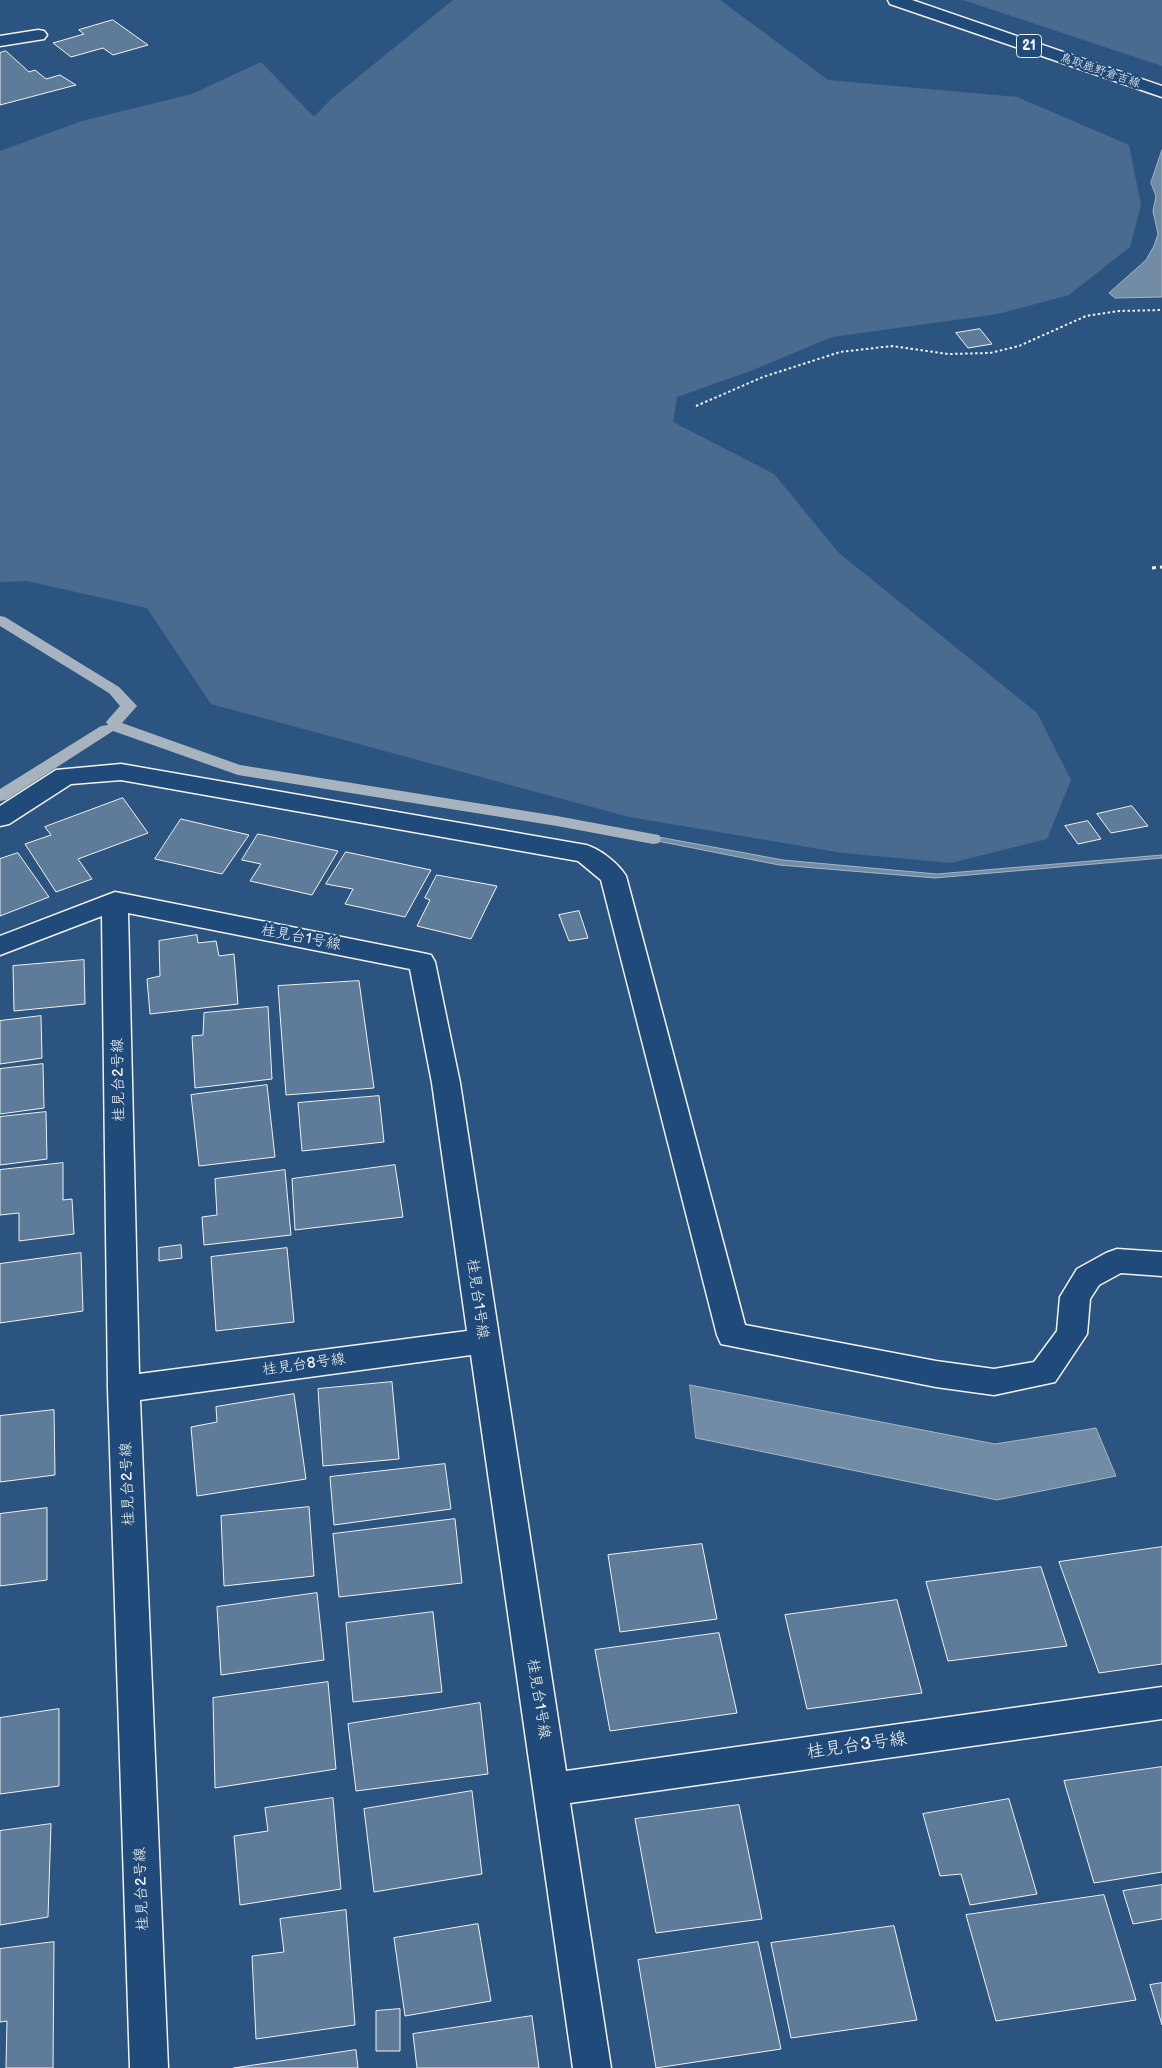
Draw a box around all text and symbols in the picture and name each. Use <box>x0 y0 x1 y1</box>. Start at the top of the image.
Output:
road number: 21 <box>1016 34 1042 58</box>
street label: 鳥取鹿野倉吉線 <box>1058 51 1142 91</box>
street label: 桂見台1号線 <box>260 921 342 955</box>
street label: 桂見台2号線 <box>109 1038 129 1122</box>
street label: 桂見台1号線 <box>462 1258 492 1340</box>
street label: 桂見台8号線 <box>261 1350 347 1380</box>
street label: 桂見台2号線 <box>118 1442 138 1526</box>
street label: 桂見台1号線 <box>523 1658 553 1740</box>
street label: 桂見台3号線 <box>805 1728 909 1764</box>
street label: 桂見台2号線 <box>132 1847 152 1931</box>

